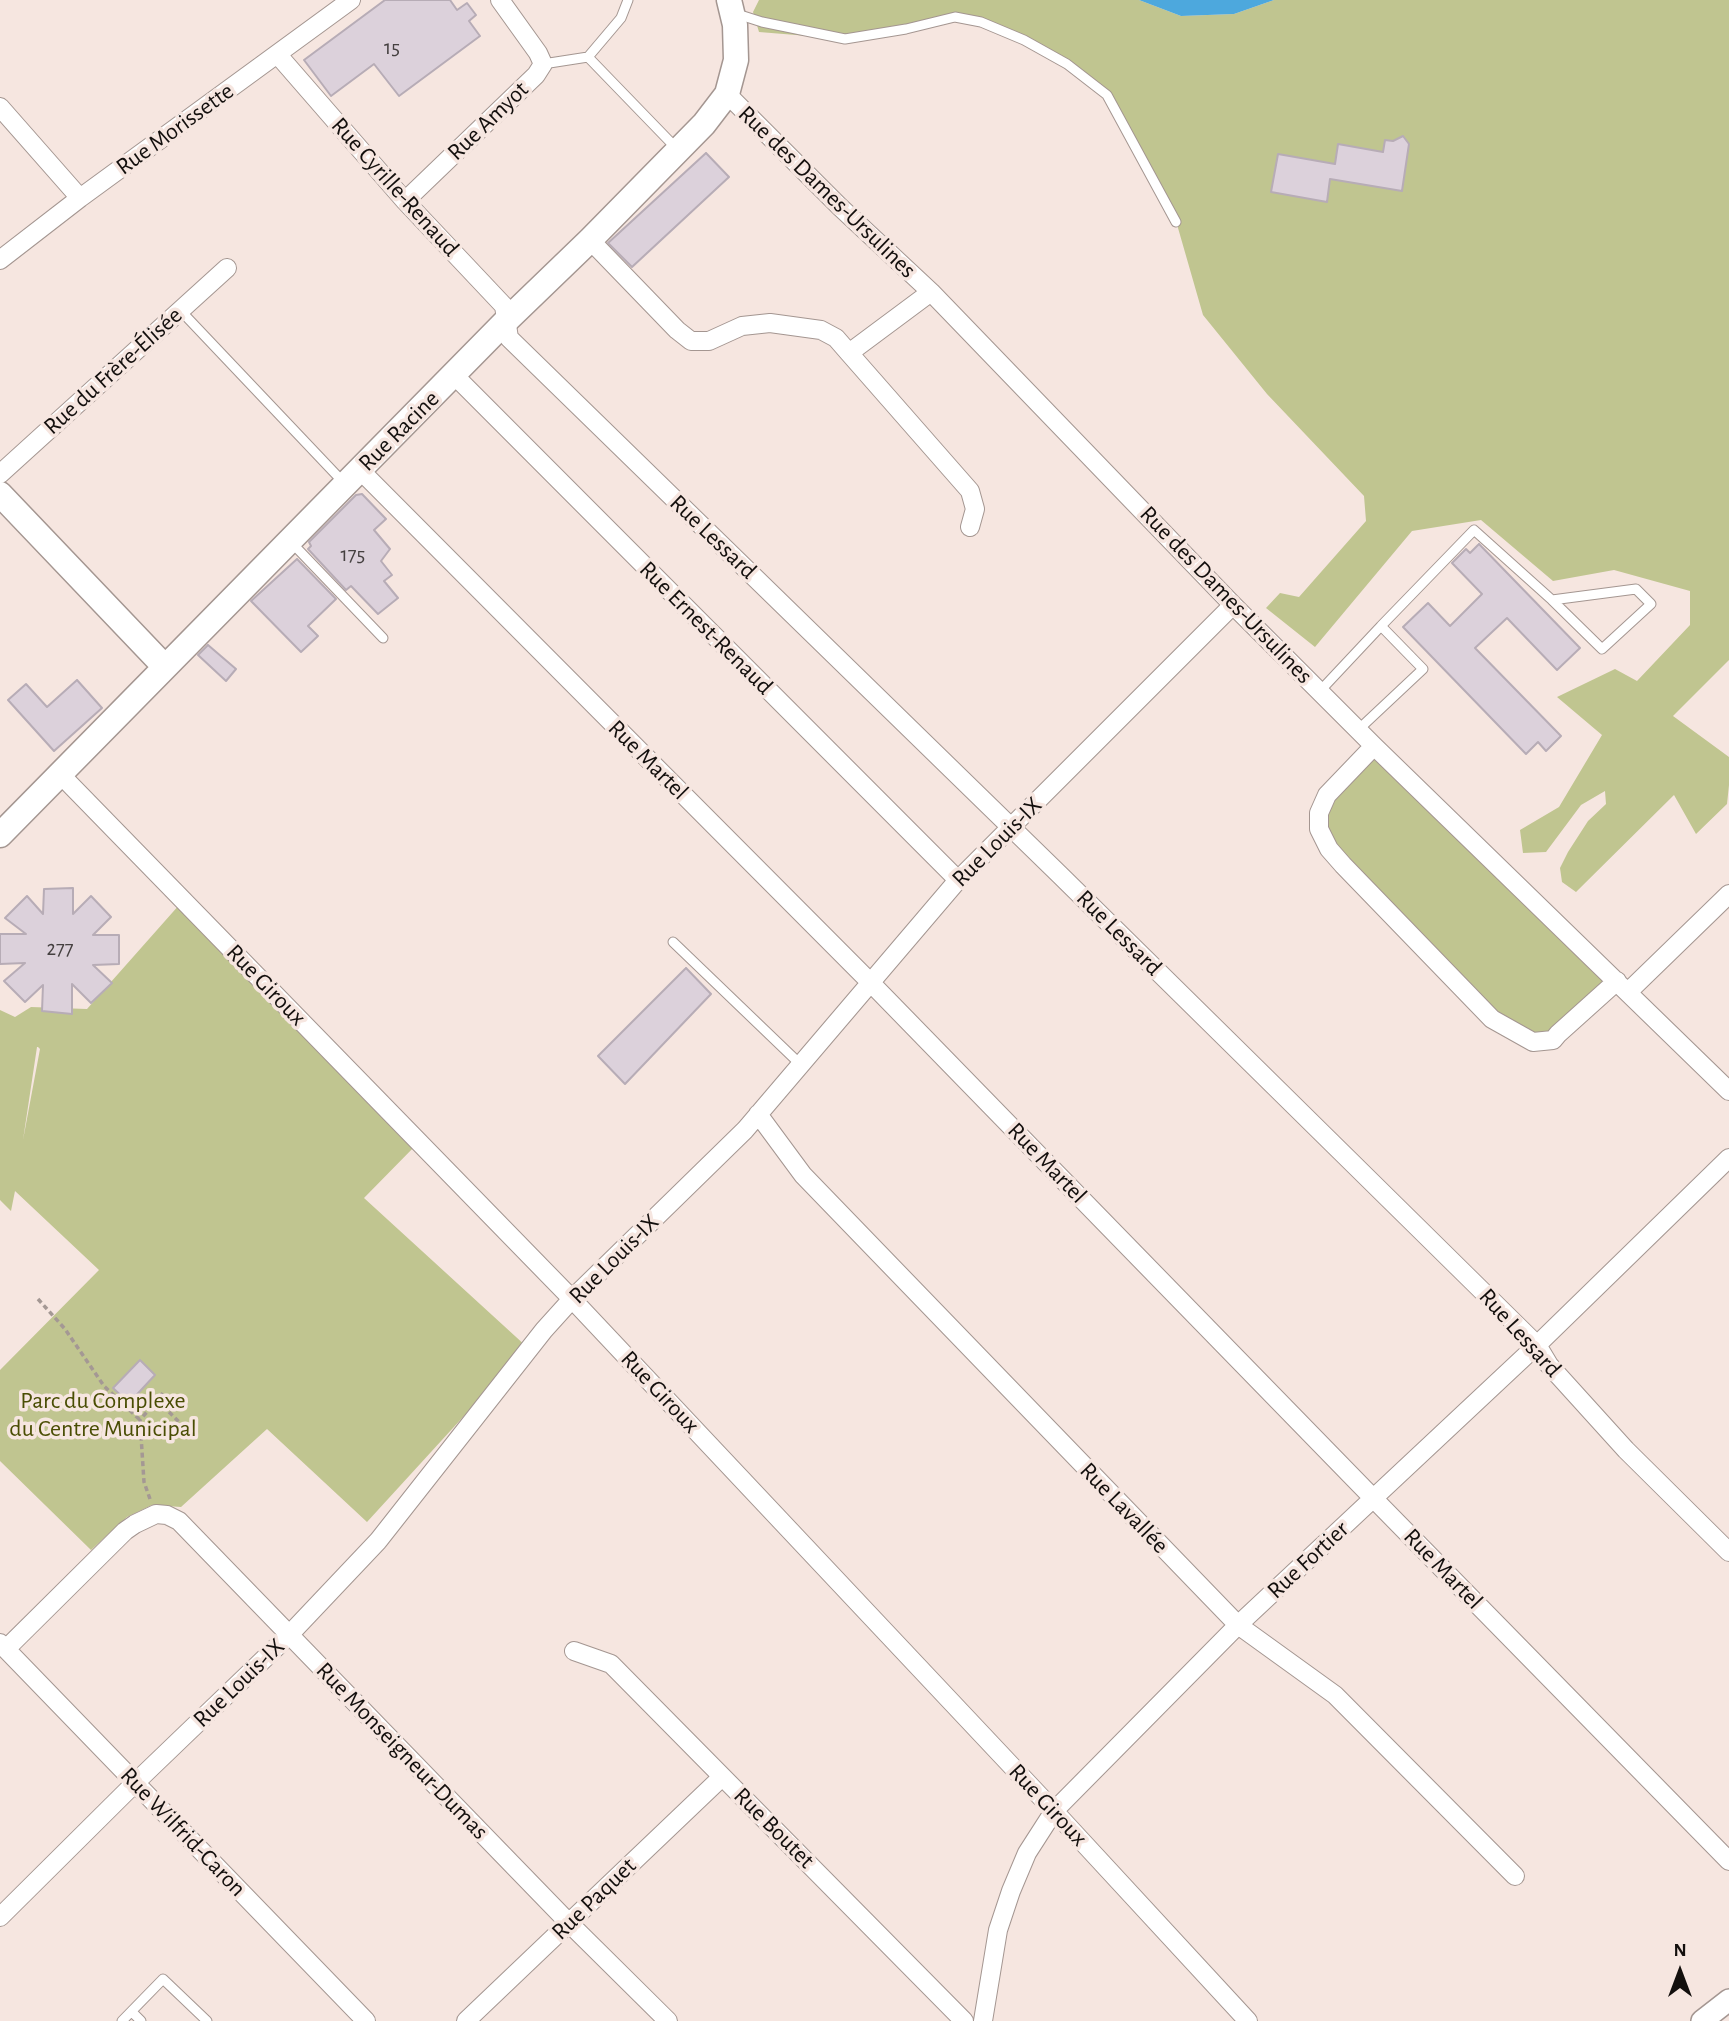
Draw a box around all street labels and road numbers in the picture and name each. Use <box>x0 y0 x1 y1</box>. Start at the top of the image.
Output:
street label: Rue Amyot <box>441 75 535 167</box>
street label: Rue Morissette <box>111 77 239 181</box>
street label: Rue des Dames-Ursulines <box>732 100 922 284</box>
street label: Rue Cyrille-Renaud <box>325 111 465 263</box>
street label: Rue du Frère-Élisée <box>38 301 188 441</box>
street label: Rue Racine <box>353 385 445 477</box>
street label: Rue Lessard <box>664 489 762 585</box>
street label: Rue des Dames-Ursulines <box>1134 500 1318 690</box>
street label: Rue Ernest-Renaud <box>633 555 779 701</box>
street label: Rue Martel <box>602 714 694 806</box>
street label: Rue Louis-IX <box>946 791 1048 893</box>
street label: Rue Lessard <box>1070 884 1168 982</box>
street label: Rue Giroux <box>220 938 312 1032</box>
street label: Rue Martel <box>1001 1116 1093 1210</box>
street label: Rue Louis-IX <box>563 1208 665 1310</box>
street label: Rue Lessard <box>1473 1283 1567 1383</box>
street label: Rue Giroux <box>615 1345 705 1439</box>
street label: Rue Lavallée <box>1073 1456 1175 1560</box>
street label: Rue Fortier <box>1261 1515 1355 1605</box>
street label: Rue Martel <box>1397 1522 1489 1616</box>
street label: Rue Louis-IX <box>187 1632 291 1734</box>
street label: Rue Monseigneur-Dumas <box>310 1656 494 1846</box>
street label: Rue Giroux <box>1003 1758 1093 1852</box>
street label: Rue Wilfrid-Caron <box>114 1761 252 1903</box>
street label: Rue Boutet <box>727 1781 821 1875</box>
street label: Rue Paquet <box>546 1852 642 1946</box>

